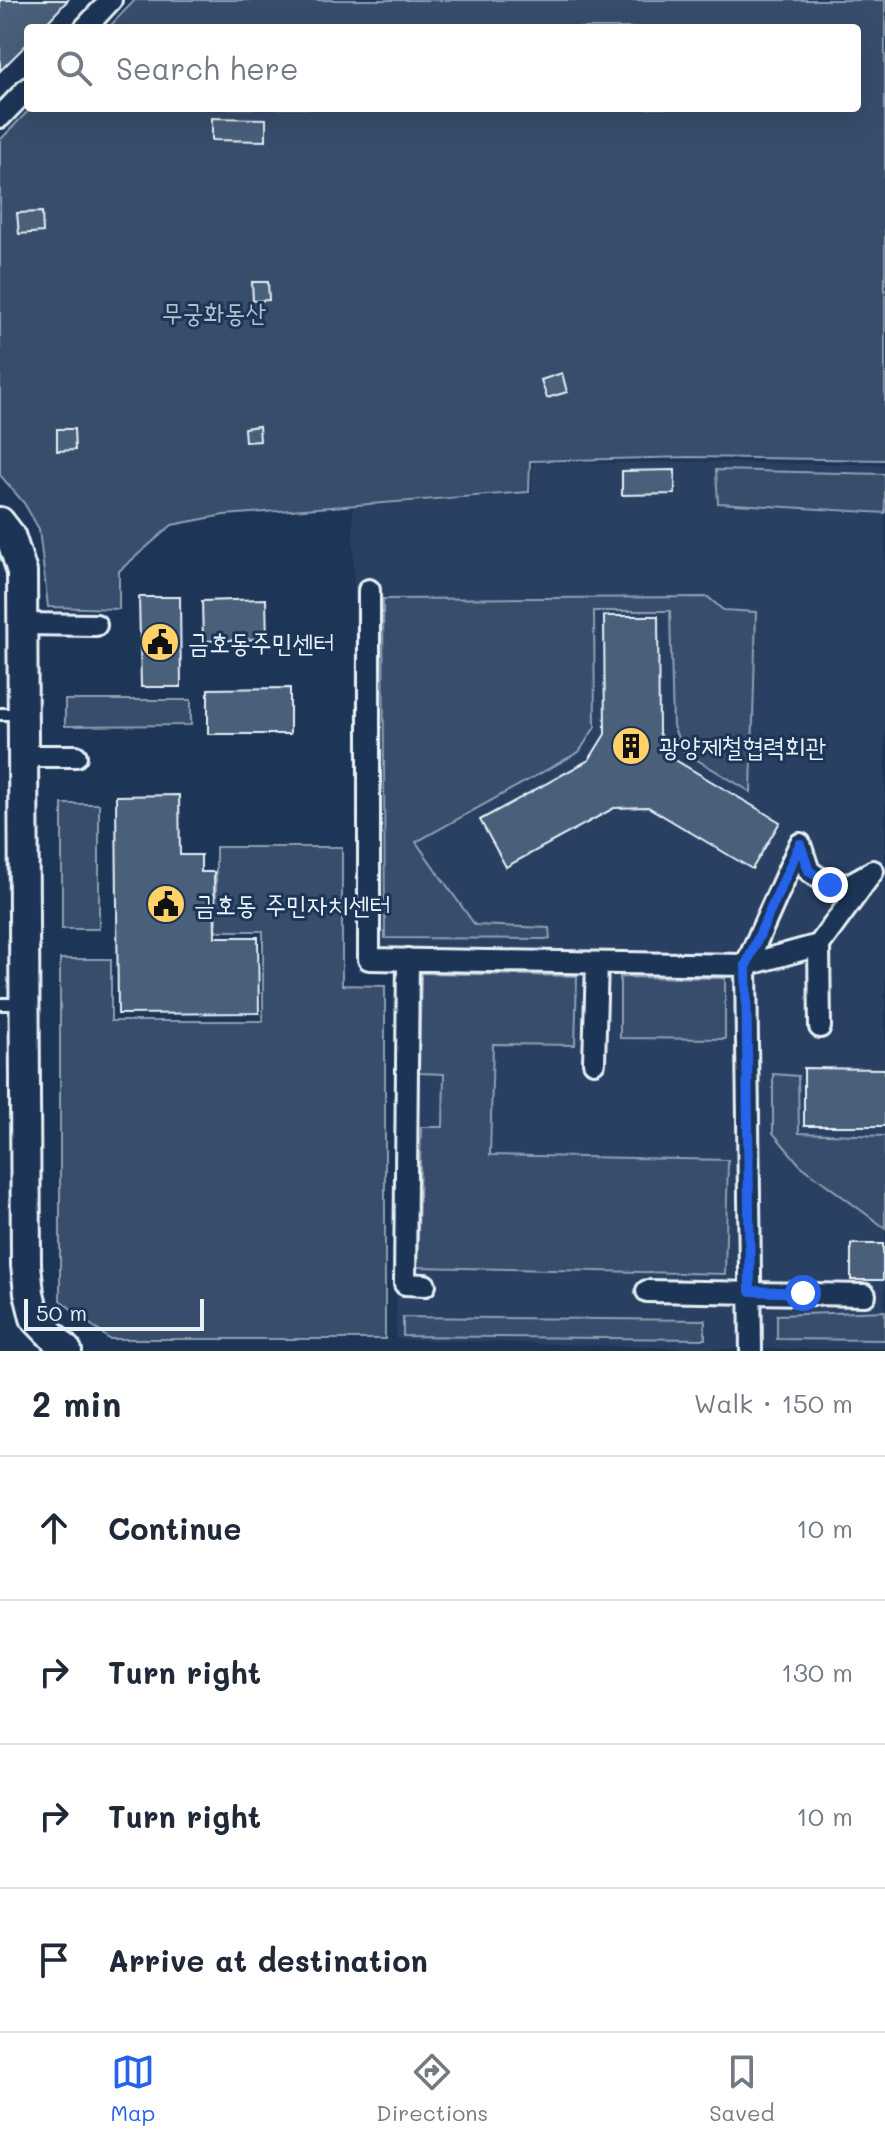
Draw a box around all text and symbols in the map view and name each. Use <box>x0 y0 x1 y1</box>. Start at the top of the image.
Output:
search box <box>24 24 861 112</box>
icon: search <box>52 46 96 90</box>
text: Search here <box>116 48 299 88</box>
park label: 무궁화동산 <box>162 295 266 329</box>
public building icon: 금호동주민센터 <box>139 621 181 663</box>
place label: 금호동주민센터 <box>188 625 334 659</box>
building icon: 광양제철협력회관 <box>610 725 652 767</box>
place label: 광양제철협력회관 <box>659 729 826 763</box>
route end <box>812 867 848 903</box>
public building icon: 금호동 주민자치센터 <box>145 883 187 925</box>
place label: 금호동 주민자치센터 <box>194 887 391 921</box>
route start <box>785 1275 821 1311</box>
scale bar <box>24 1295 204 1331</box>
text: 50 m <box>36 1298 87 1327</box>
text: 2 min <box>32 1381 121 1426</box>
text: Walk · 150 m <box>694 1386 853 1420</box>
icon: ahead <box>32 1506 76 1550</box>
text: Continue <box>108 1508 241 1548</box>
text: 10 m <box>796 1511 853 1545</box>
icon: right <box>32 1650 76 1694</box>
text: Turn right <box>108 1652 261 1692</box>
text: 130 m <box>781 1655 853 1689</box>
icon: right <box>32 1794 76 1838</box>
text: Turn right <box>108 1796 261 1836</box>
text: 10 m <box>796 1799 853 1833</box>
icon: arrive <box>32 1938 76 1982</box>
text: Arrive at destination <box>108 1940 428 1980</box>
tab: Map <box>111 2050 155 2127</box>
tab: Directions <box>376 2050 488 2127</box>
tab: Saved <box>709 2050 774 2127</box>

